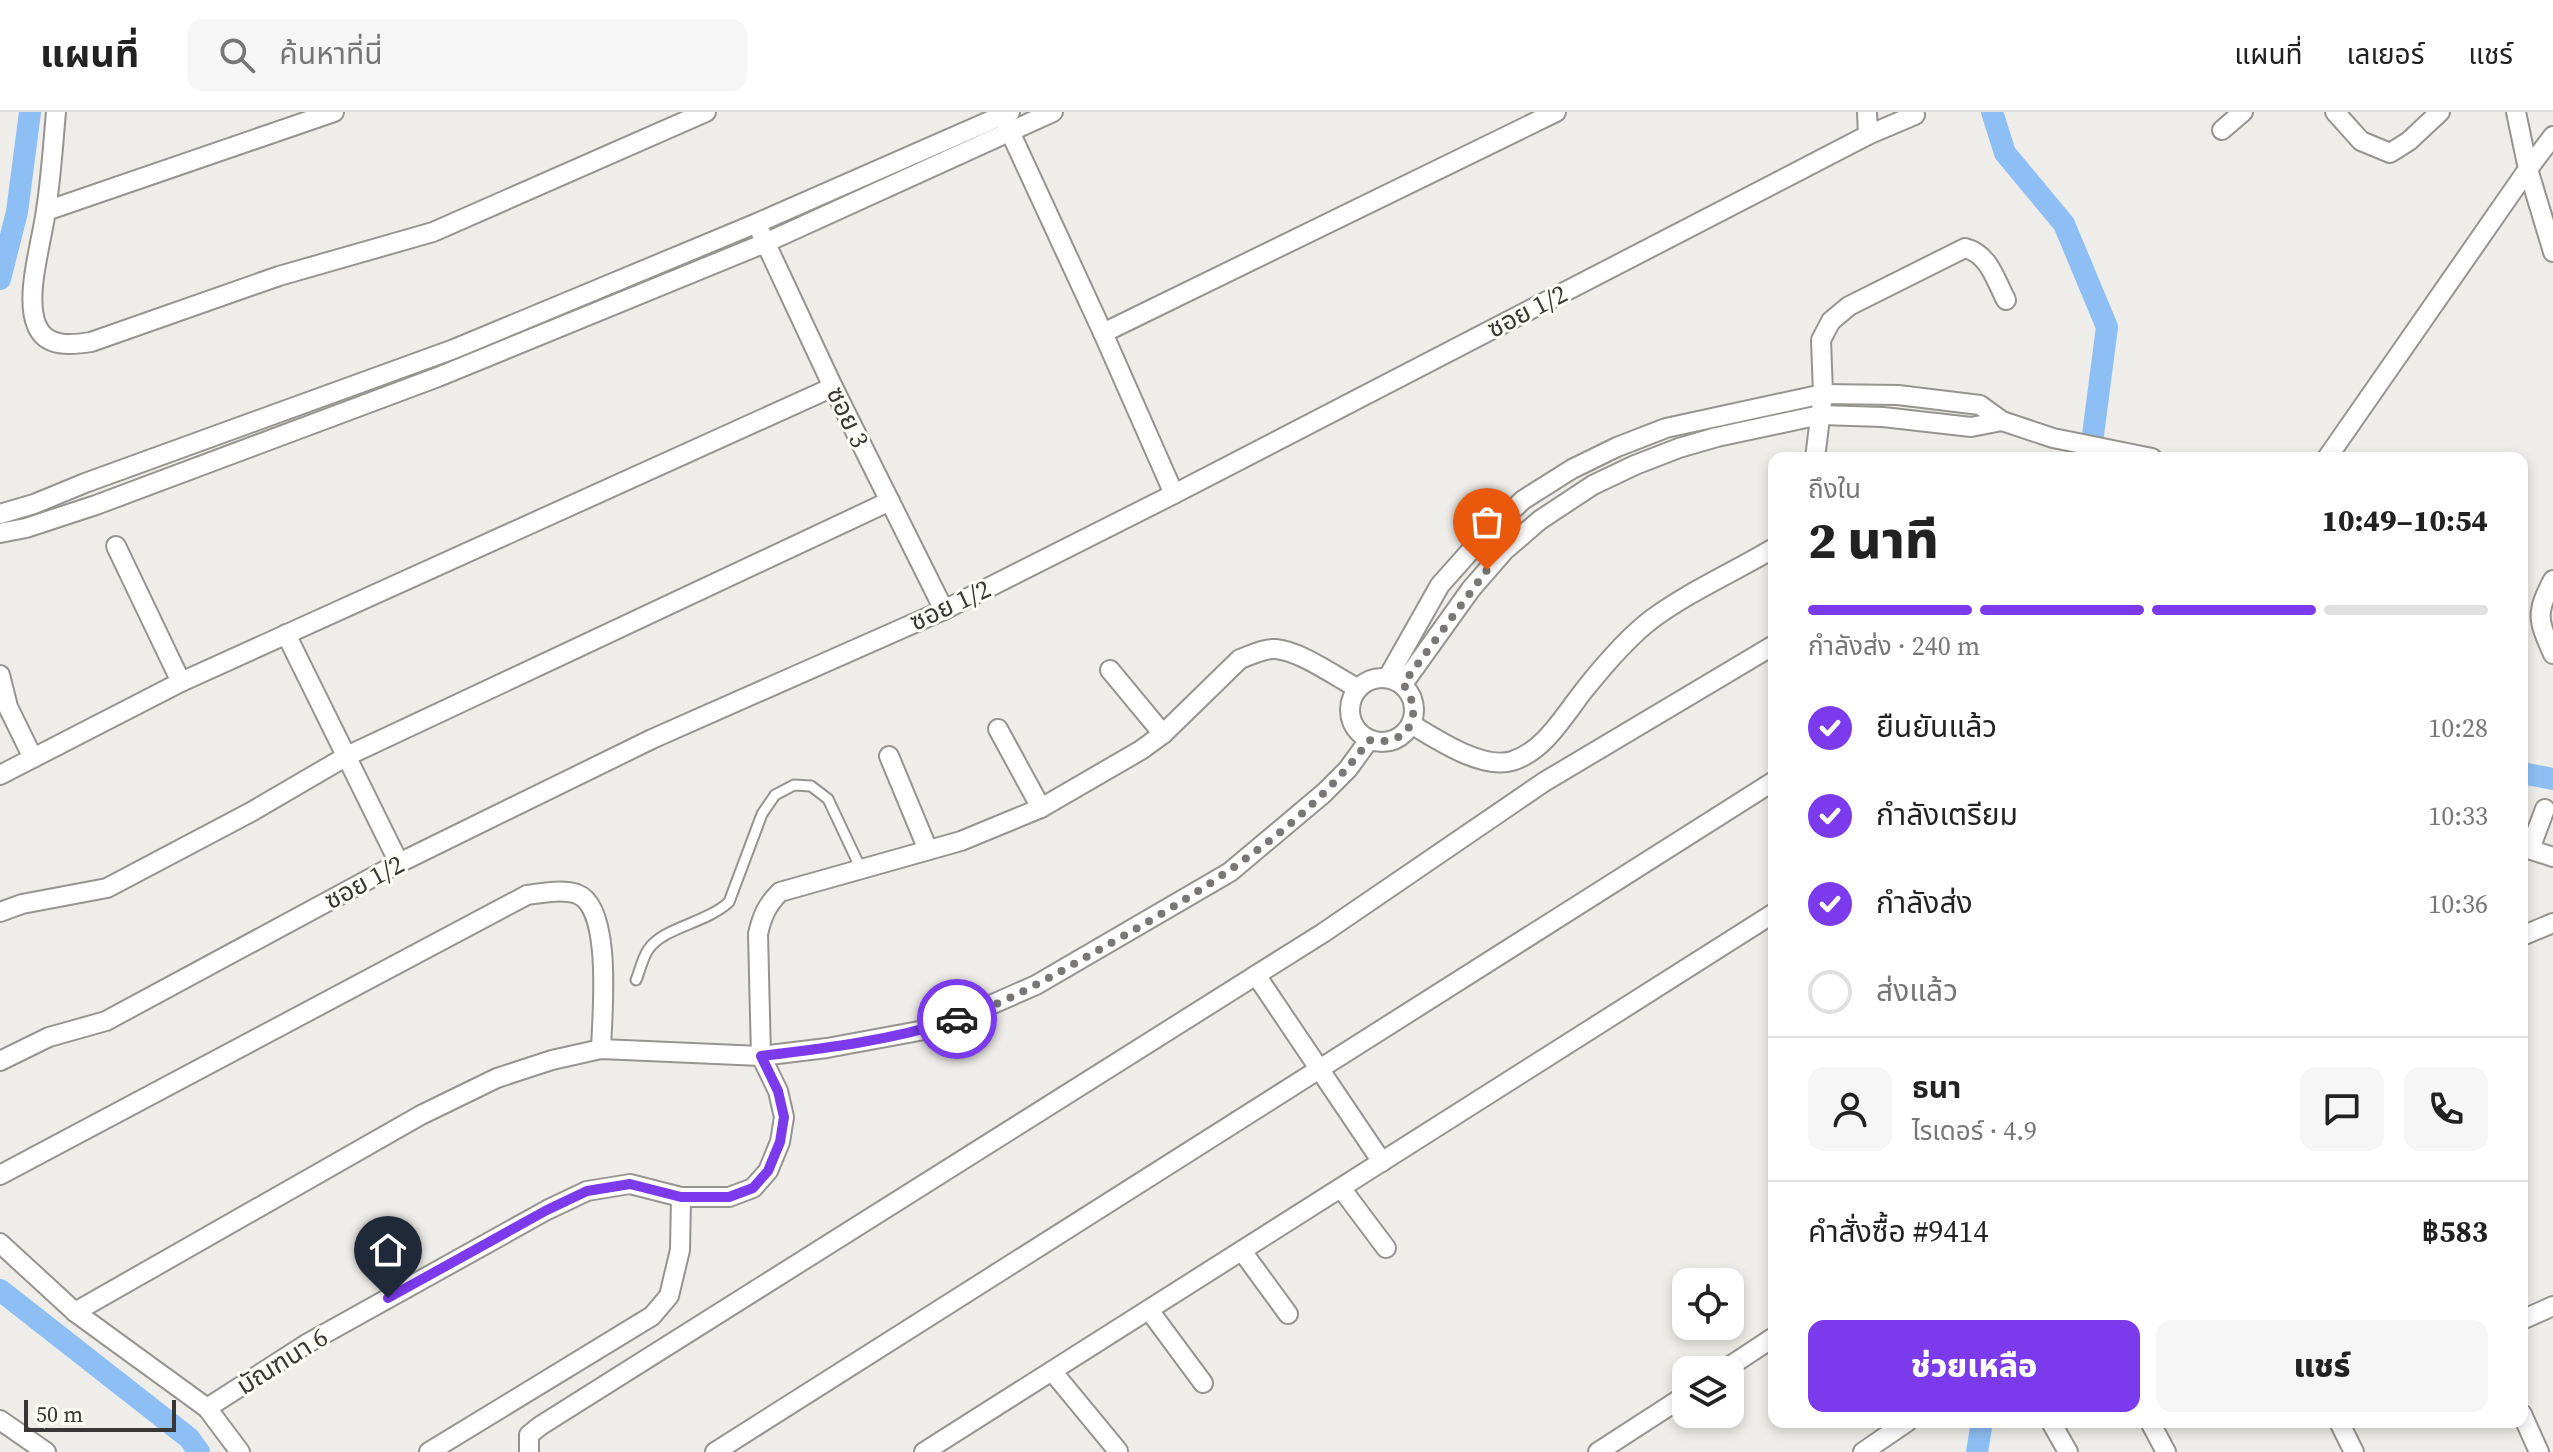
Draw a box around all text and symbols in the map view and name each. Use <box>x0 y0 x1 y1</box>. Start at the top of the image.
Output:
search box <box>187 19 747 91</box>
text: แผนที่ <box>40 28 139 80</box>
icon: search <box>215 33 259 77</box>
text: ค้นหาที่นี่ <box>279 33 383 74</box>
text: แผนที่ <box>2234 35 2303 73</box>
text: เลเยอร์ <box>2347 35 2424 73</box>
text: แชร์ <box>2468 35 2513 73</box>
street label: ซอย 1/2 <box>1481 276 1573 346</box>
street label: ซอย 3 <box>818 380 878 454</box>
text: ถึงใน <box>1808 471 1861 507</box>
pin <box>1453 488 1521 570</box>
icon: bag <box>1465 500 1509 544</box>
text: 10:49–10:54 <box>2321 500 2488 541</box>
text: 2 นาที <box>1808 504 1939 575</box>
street label: ซอย 1/2 <box>904 571 996 639</box>
text: กำลังส่ง · 240 m <box>1808 628 1980 664</box>
icon: check <box>1808 706 1852 750</box>
text: ยืนยันแล้ว <box>1876 706 1997 747</box>
text: 10:28 <box>2428 710 2488 746</box>
icon: check <box>1808 794 1852 838</box>
text: กำลังเตรียม <box>1876 794 2018 835</box>
text: 10:33 <box>2428 798 2488 834</box>
street label: ซอย 1/2 <box>318 846 410 918</box>
icon: check <box>1808 882 1852 926</box>
text: กำลังส่ง <box>1876 882 1973 923</box>
text: 10:36 <box>2428 886 2488 922</box>
text: ส่งแล้ว <box>1876 970 1958 1011</box>
courier <box>917 979 997 1059</box>
icon: car <box>935 997 979 1041</box>
button: person <box>1808 1067 1892 1151</box>
text: ธนา <box>1912 1067 1961 1108</box>
button: chat <box>2300 1067 2384 1151</box>
button: phone <box>2404 1067 2488 1151</box>
text: ไรเดอร์ · 4.9 <box>1912 1113 2037 1149</box>
text: คำสั่งซื้อ #9414 <box>1808 1211 1989 1252</box>
text: ฿583 <box>2422 1211 2488 1252</box>
pin <box>354 1216 422 1298</box>
icon: home <box>366 1228 410 1272</box>
map controls <box>1672 1268 1744 1428</box>
button: locate <box>1672 1268 1744 1340</box>
street label: มัณฑนา 6 <box>229 1319 335 1403</box>
button: ช่วยเหลือ <box>1808 1320 2140 1412</box>
button: แชร์ <box>2156 1320 2488 1412</box>
button: layers <box>1672 1356 1744 1428</box>
scale bar <box>24 1396 176 1432</box>
text: 50 m <box>36 1399 83 1429</box>

